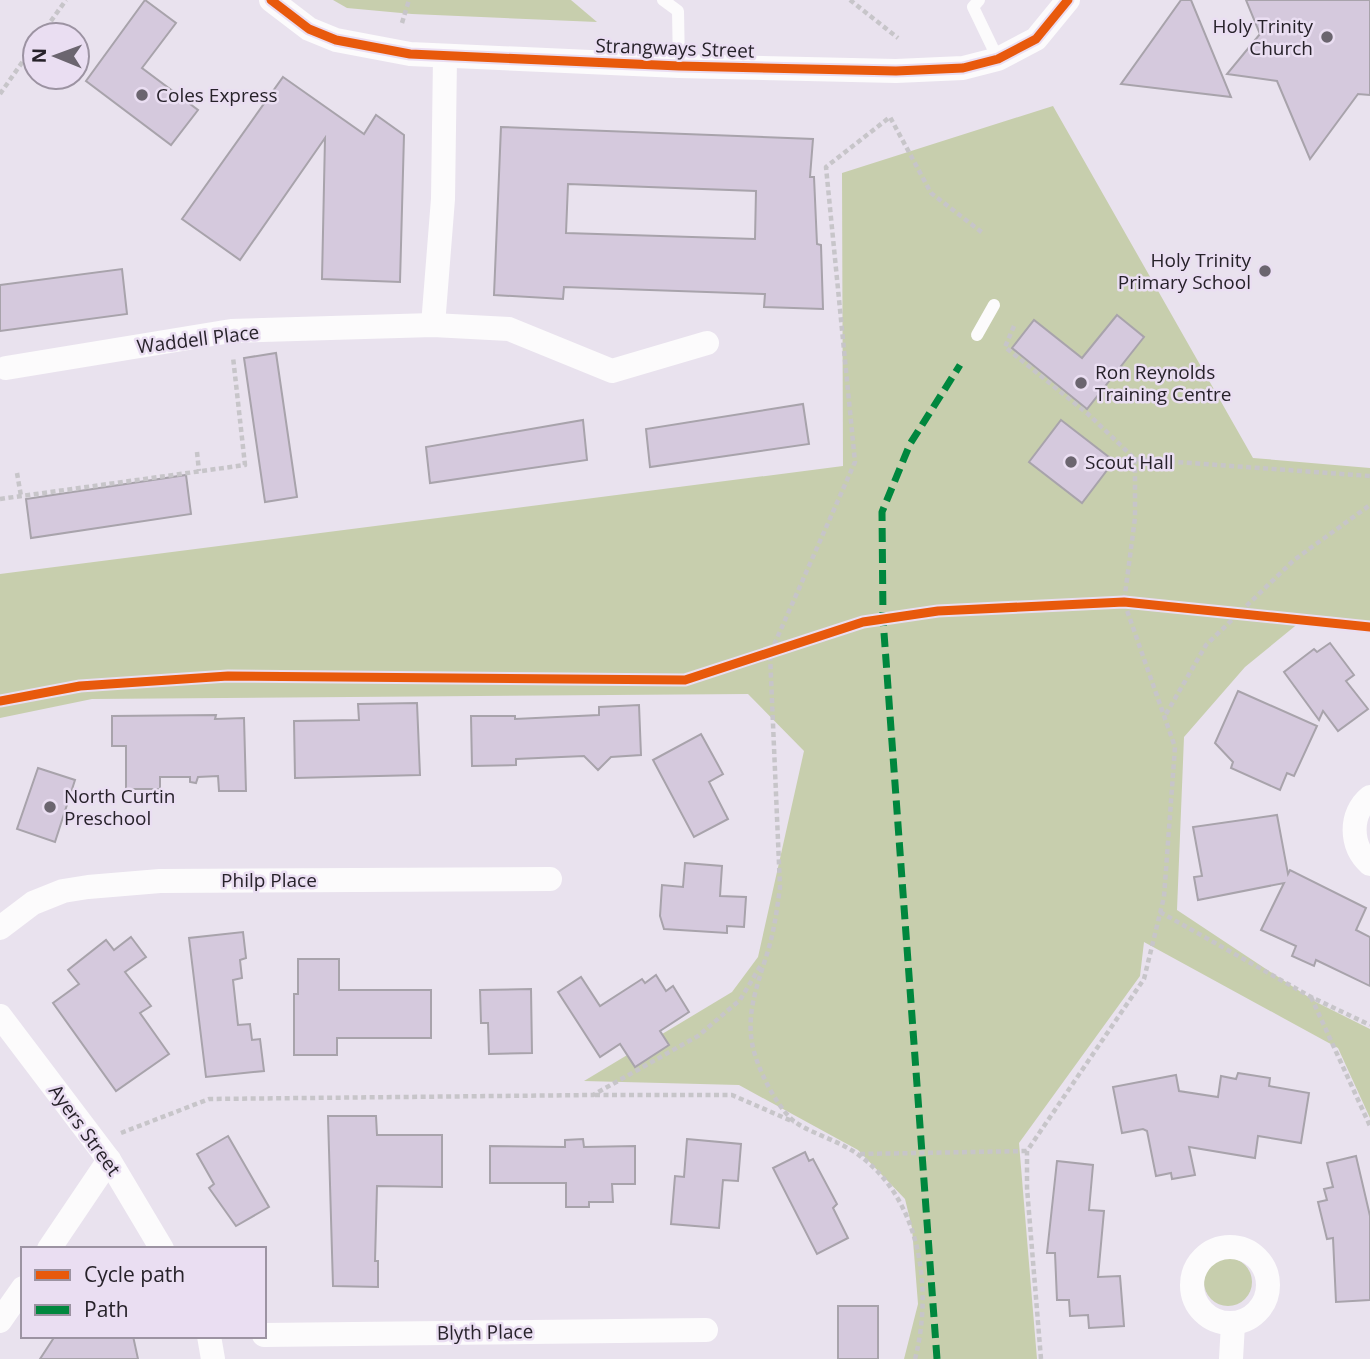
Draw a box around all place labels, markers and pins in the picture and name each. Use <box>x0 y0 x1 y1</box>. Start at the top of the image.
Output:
place label: Holy Trinity Church <box>1213 13 1313 61</box>
marker: Holy Trinity Church <box>1319 29 1335 45</box>
place label: Coles Express <box>156 82 278 108</box>
marker: Coles Express <box>134 87 150 103</box>
place label: Holy Trinity Primary School <box>1118 247 1251 295</box>
marker: Holy Trinity Primary School <box>1257 263 1273 279</box>
place label: Ron Reynolds Training Centre <box>1095 359 1231 407</box>
marker: Ron Reynolds Training Centre <box>1073 375 1089 391</box>
place label: Scout Hall <box>1085 449 1173 475</box>
marker: Scout Hall <box>1063 454 1079 470</box>
place label: North Curtin Preschool <box>64 783 175 831</box>
marker: North Curtin Preschool <box>42 799 58 815</box>

